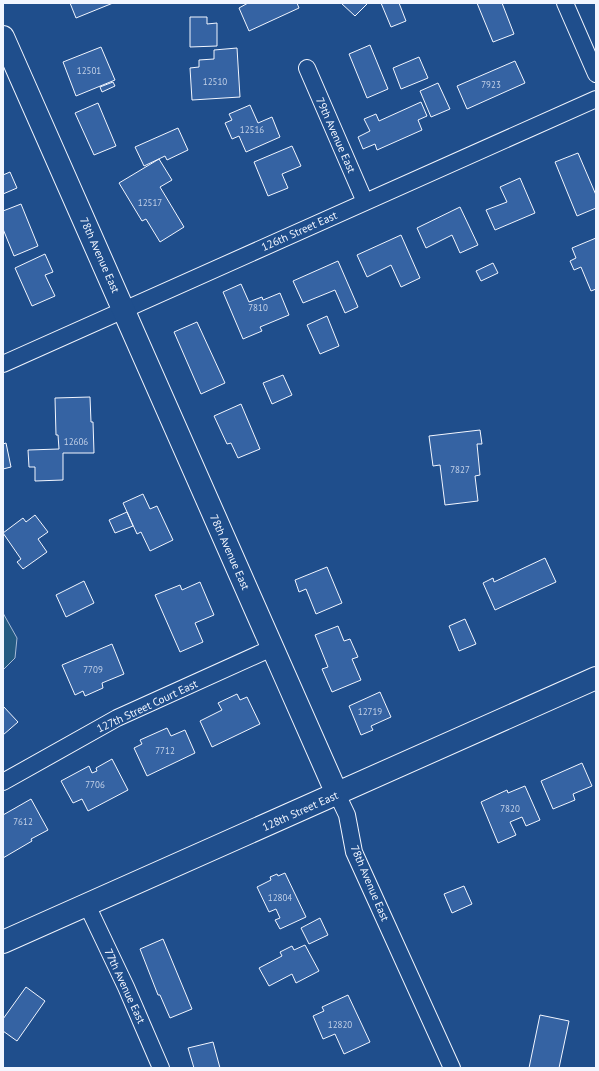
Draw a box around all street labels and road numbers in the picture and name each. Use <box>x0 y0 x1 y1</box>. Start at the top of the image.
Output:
street label: 79th Avenue East <box>313 95 359 175</box>
street label: 126th Street East <box>259 208 339 254</box>
street label: 78th Avenue East <box>77 215 123 295</box>
street label: 78th Avenue East <box>207 512 253 592</box>
street label: 127th Street Court East <box>94 676 200 736</box>
street label: 128th Street East <box>260 788 340 834</box>
street label: 78th Avenue East <box>348 843 392 923</box>
street label: 77th Avenue East <box>102 946 149 1026</box>

